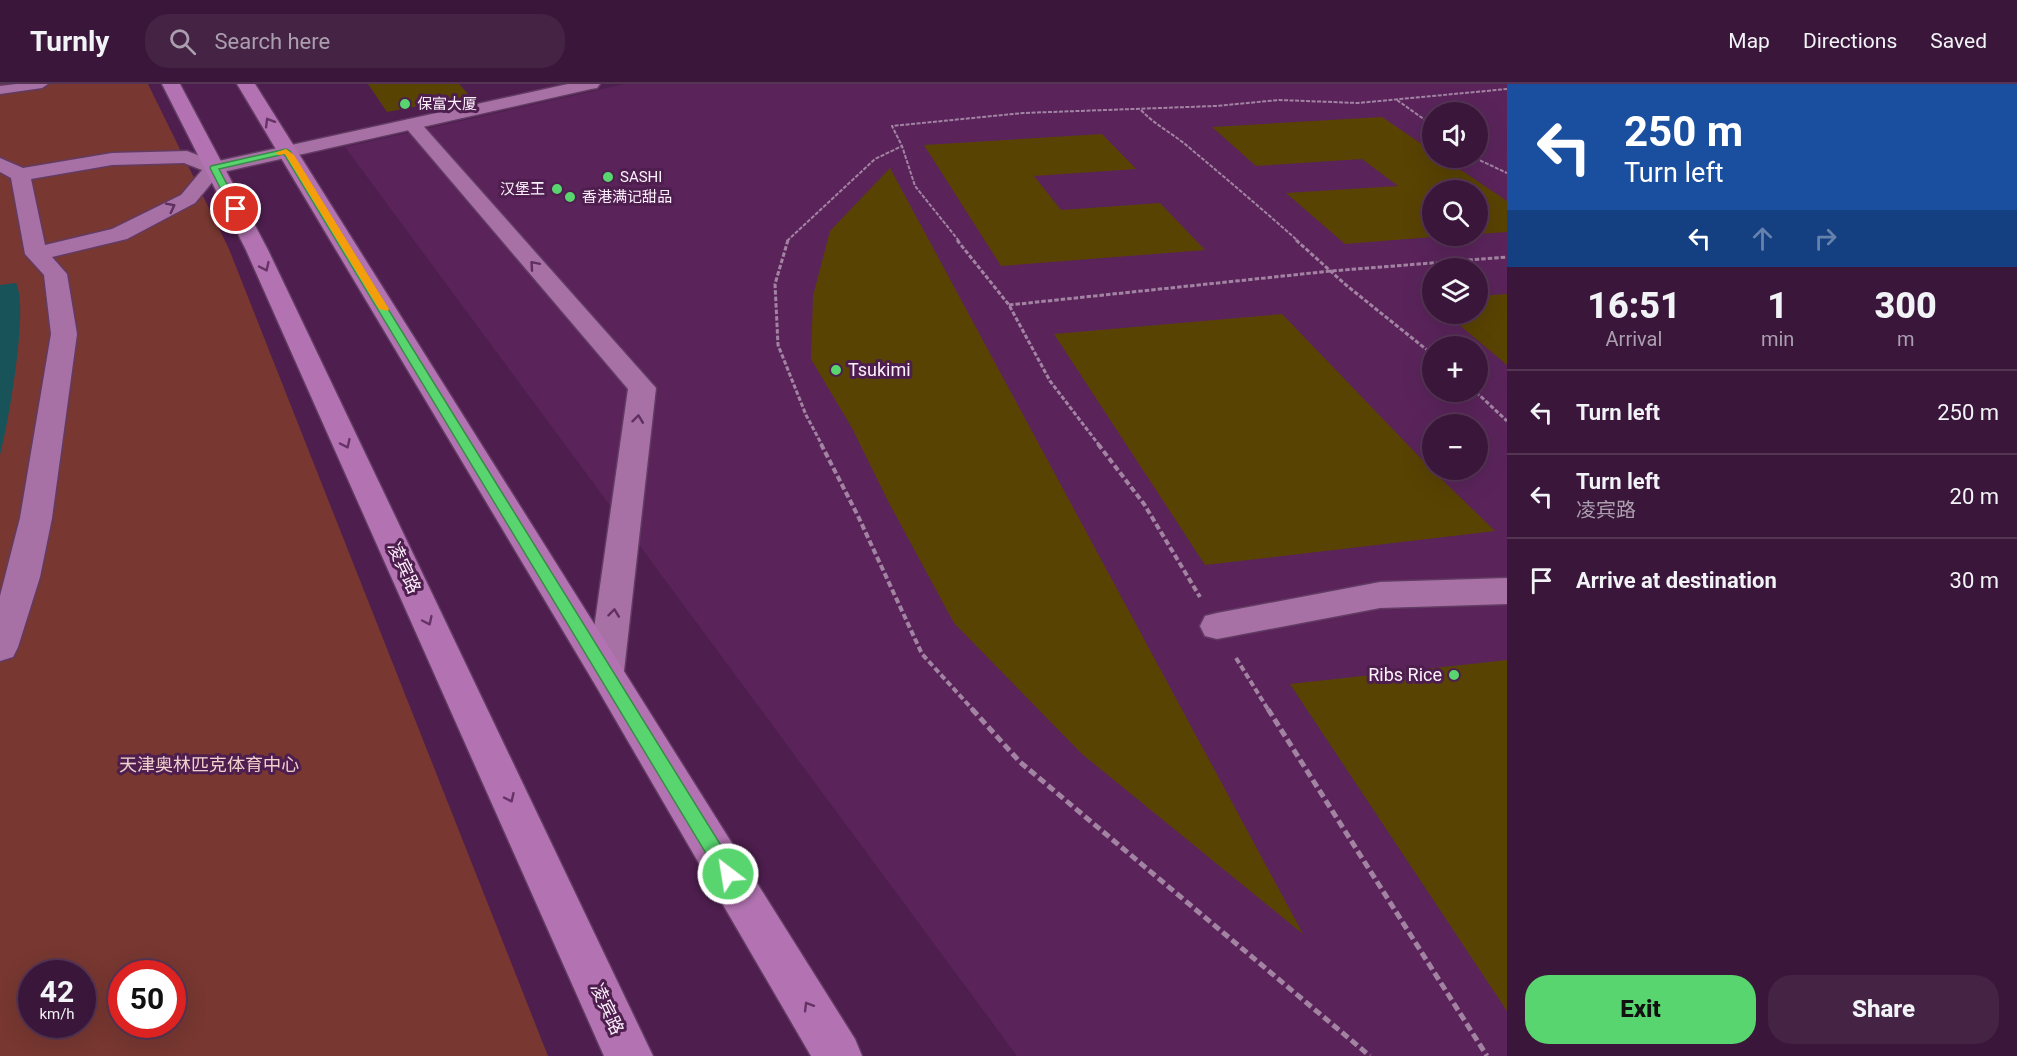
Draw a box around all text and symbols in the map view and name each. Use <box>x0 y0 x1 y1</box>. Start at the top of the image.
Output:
search box <box>145 14 565 68</box>
text: Turnly <box>30 25 109 58</box>
icon: search <box>166 25 199 58</box>
text: Search here <box>214 29 330 54</box>
text: Map <box>1728 29 1770 53</box>
text: Directions <box>1803 29 1897 53</box>
text: Saved <box>1930 29 1987 53</box>
place label: 保富大厦 <box>417 95 477 113</box>
marker: 保富大厦 <box>398 97 412 111</box>
map controls <box>1422 102 1488 480</box>
button: sound <box>1422 102 1488 168</box>
text: 250 m <box>1624 107 1743 156</box>
icon: left <box>1525 108 1603 186</box>
one-way arrow <box>264 118 276 128</box>
text: Turn left <box>1624 157 1724 189</box>
place label: SASHI <box>620 168 662 186</box>
marker: SASHI <box>601 170 615 184</box>
place label: 汉堡王 <box>500 180 545 198</box>
button: search <box>1422 180 1488 246</box>
marker: 汉堡王 <box>550 182 564 196</box>
pin <box>210 183 261 234</box>
place label: 香港满记甜品 <box>582 188 672 206</box>
marker: 香港满记甜品 <box>563 190 577 204</box>
icon: arrive <box>219 192 252 225</box>
one-way arrow <box>164 203 175 215</box>
icon: left <box>1683 222 1716 255</box>
icon: ahead <box>1746 222 1779 255</box>
icon: right <box>1809 222 1842 255</box>
button: layers <box>1422 258 1488 324</box>
one-way arrow <box>257 260 269 271</box>
one-way arrow <box>531 261 542 272</box>
text: 16:51 <box>1587 285 1681 327</box>
text: 1 <box>1767 285 1788 327</box>
text: 300 <box>1875 285 1937 327</box>
text: Arrival <box>1606 327 1662 351</box>
text: min <box>1761 327 1794 351</box>
text: m <box>1897 327 1914 351</box>
button: + <box>1422 336 1488 402</box>
place label: Tsukimi <box>848 359 911 380</box>
marker: Tsukimi <box>829 363 843 377</box>
icon: left <box>1525 396 1558 429</box>
text: Turn left <box>1576 400 1660 425</box>
text: 250 m <box>1937 400 1999 425</box>
button: − <box>1422 414 1488 480</box>
one-way arrow <box>631 415 644 424</box>
one-way arrow <box>339 437 351 448</box>
text: Turn left <box>1576 469 1660 494</box>
icon: left <box>1525 480 1558 513</box>
text: 20 m <box>1950 484 1999 509</box>
text: 凌宾路 <box>1576 498 1636 522</box>
street label: 凌宾路 <box>384 539 425 597</box>
icon: arrive <box>1525 564 1558 597</box>
text: Arrive at destination <box>1576 568 1777 593</box>
text: 30 m <box>1950 568 1999 593</box>
one-way arrow <box>607 608 619 617</box>
one-way arrow <box>421 614 433 625</box>
place label: Ribs Rice <box>1368 664 1442 685</box>
marker: Ribs Rice <box>1447 668 1461 682</box>
park label: 天津奥林匹克体育中心 <box>119 754 299 775</box>
one-way arrow <box>502 792 514 803</box>
position arrow <box>696 842 760 906</box>
speed limit sign: 50 <box>108 960 186 1038</box>
text: 42 <box>40 974 74 1009</box>
button: Exit <box>1525 975 1756 1044</box>
button: Share <box>1768 975 1999 1044</box>
street label: 凌宾路 <box>587 980 628 1038</box>
one-way arrow <box>803 1002 815 1012</box>
text: km/h <box>39 1005 75 1023</box>

